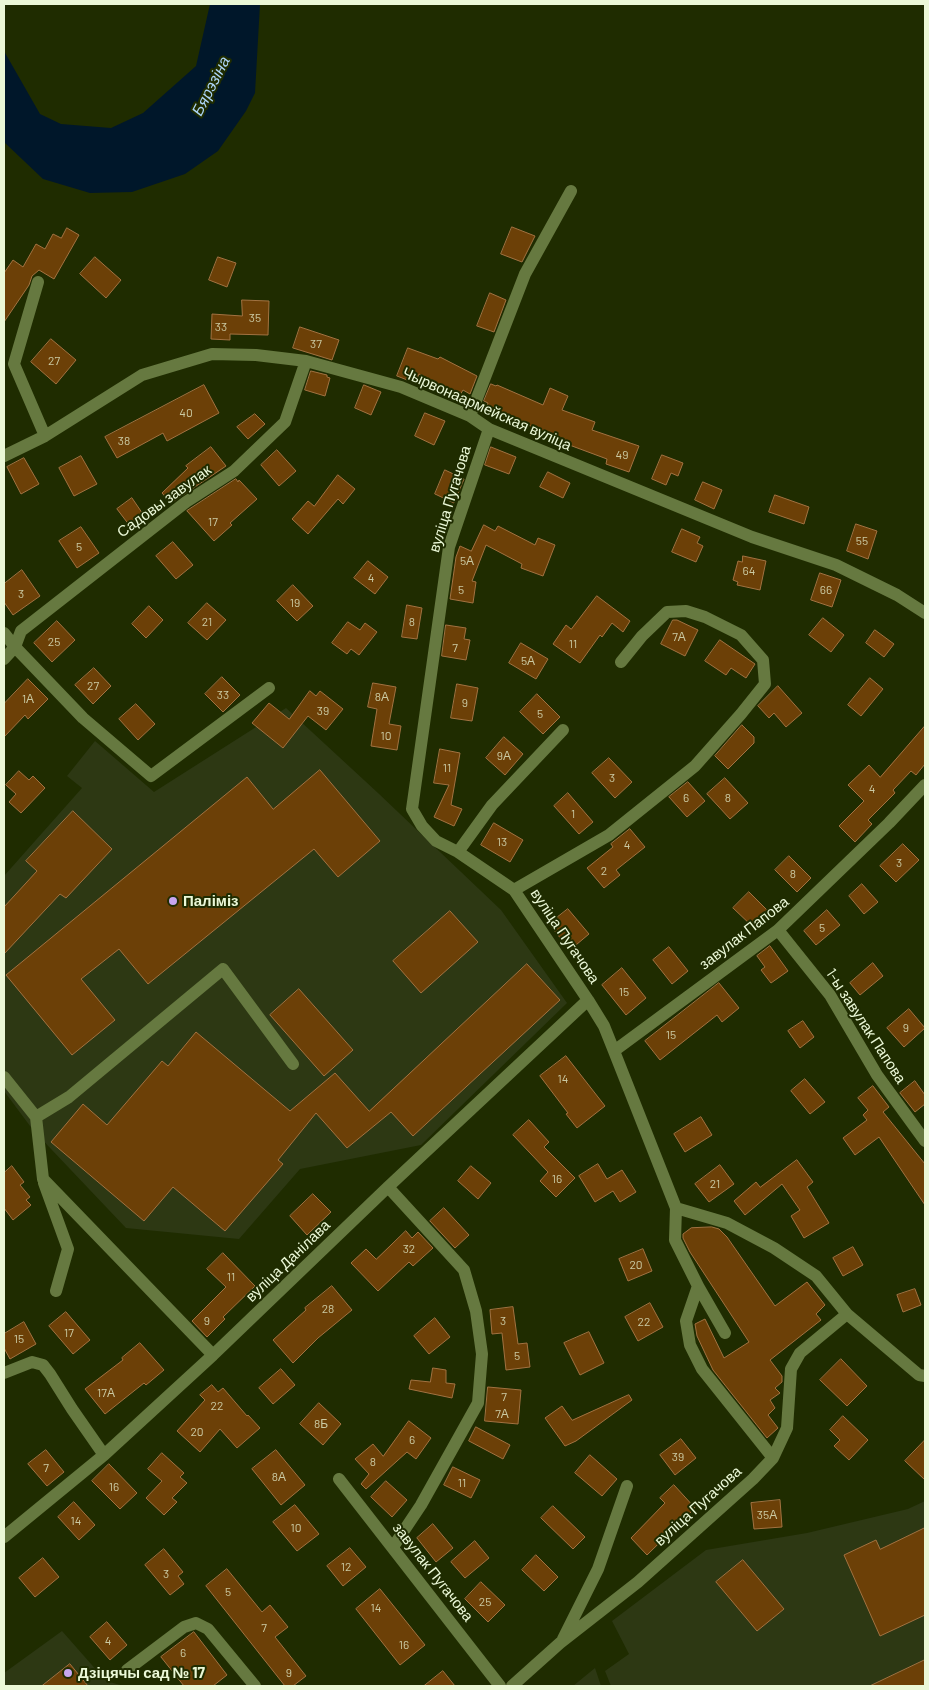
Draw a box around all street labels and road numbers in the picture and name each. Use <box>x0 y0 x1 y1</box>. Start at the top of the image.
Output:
street label: Чырвонаармейская вуліца <box>400 364 574 454</box>
street label: вуліца Пугачова <box>425 444 475 554</box>
street label: Садовы завулак <box>113 461 215 541</box>
street label: вуліца Пугачова <box>527 885 603 987</box>
street label: завулак Папова <box>696 893 792 973</box>
street label: 1-ы завулак Папова <box>822 965 910 1087</box>
street label: вуліца Данілава <box>242 1216 334 1306</box>
street label: вуліца Пугачова <box>651 1462 745 1550</box>
street label: завулак Пугачова <box>389 1519 477 1625</box>

